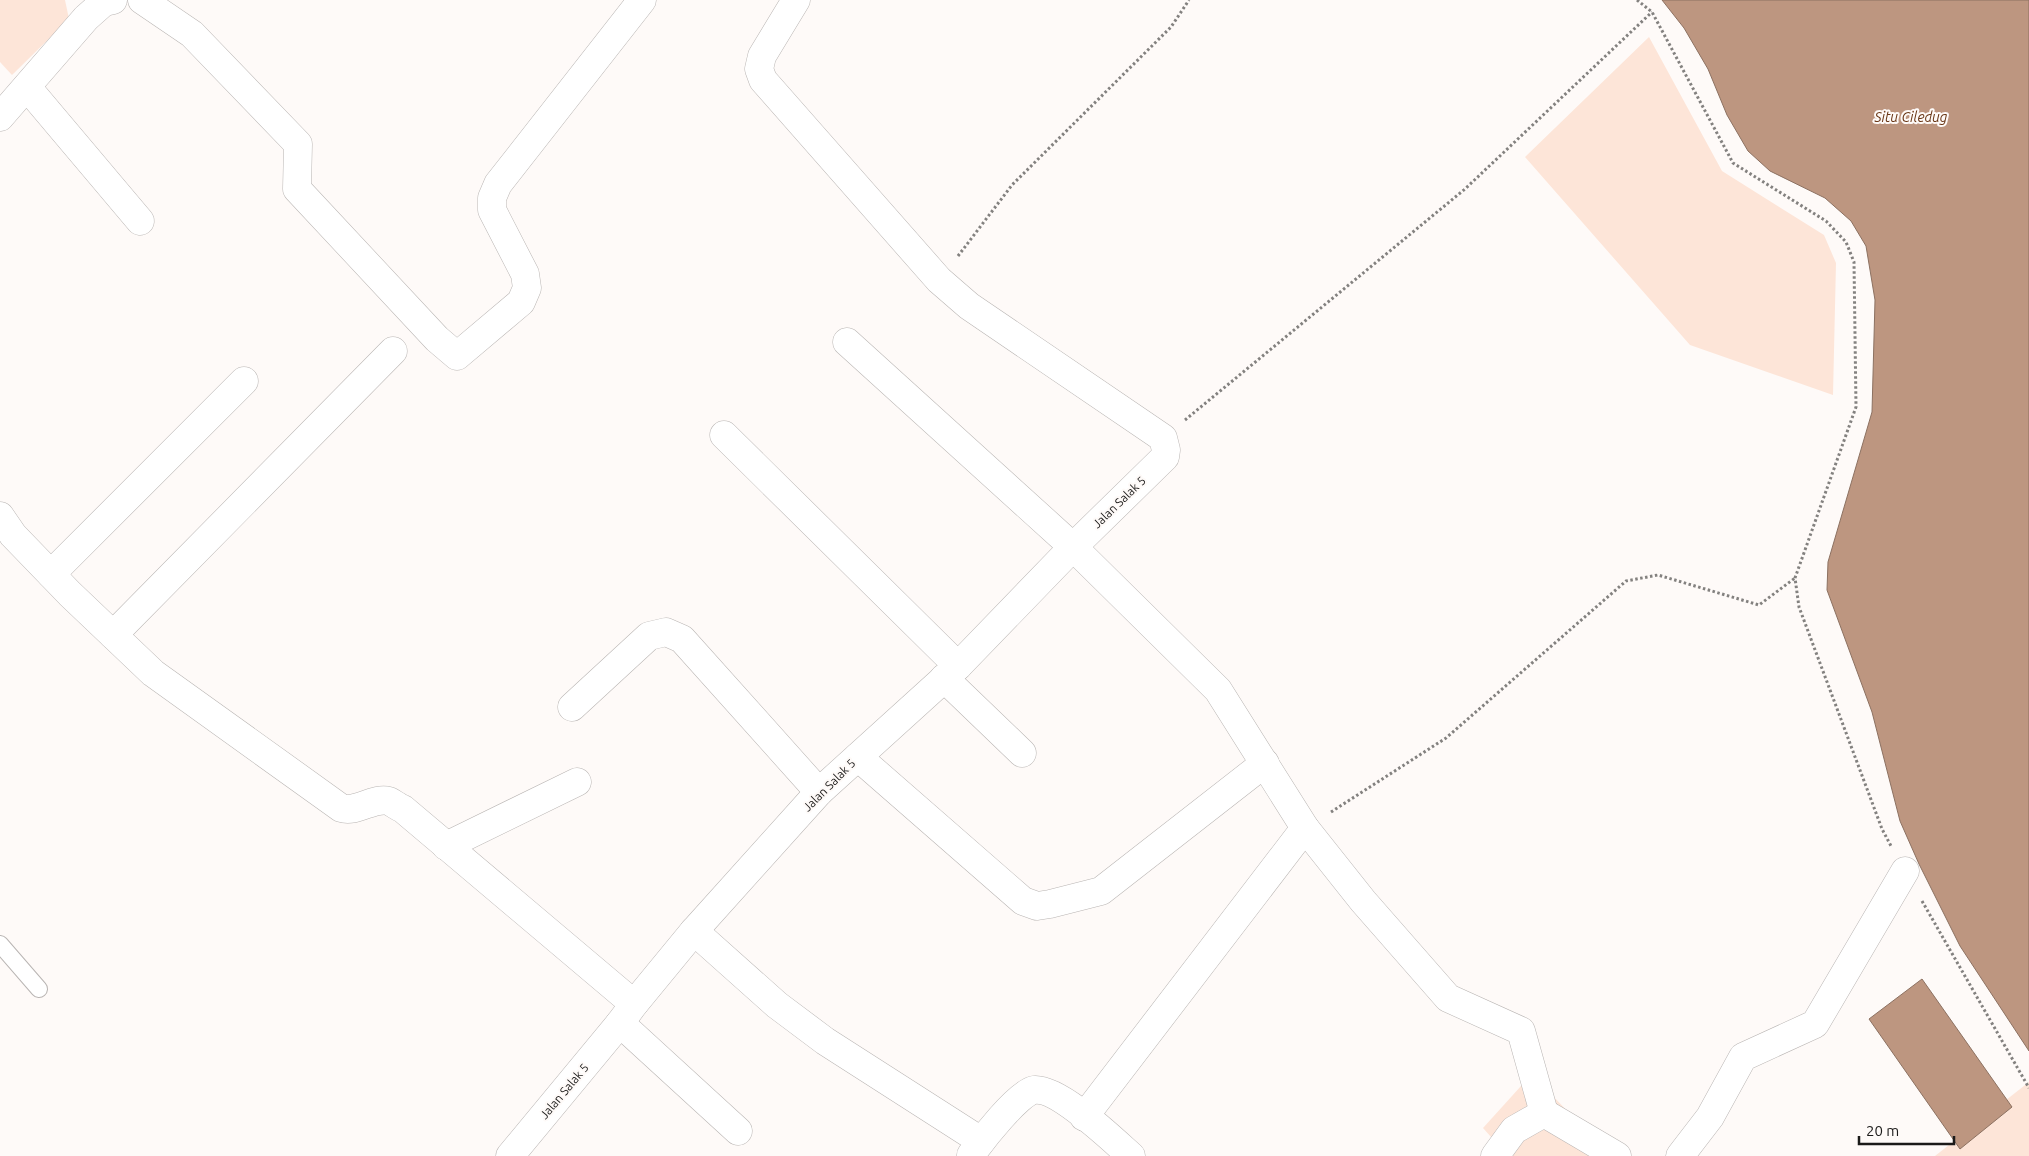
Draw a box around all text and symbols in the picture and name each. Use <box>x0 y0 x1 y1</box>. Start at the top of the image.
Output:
water label: Situ Ciledug <box>1874 109 1948 125</box>
street label: Jalan Salak 5 <box>1090 474 1148 530</box>
street label: Jalan Salak 5 <box>800 756 858 814</box>
street label: Jalan Salak 5 <box>537 1061 591 1121</box>
scale bar <box>1859 1114 1954 1146</box>
text: 20 m <box>1866 1122 1899 1139</box>

